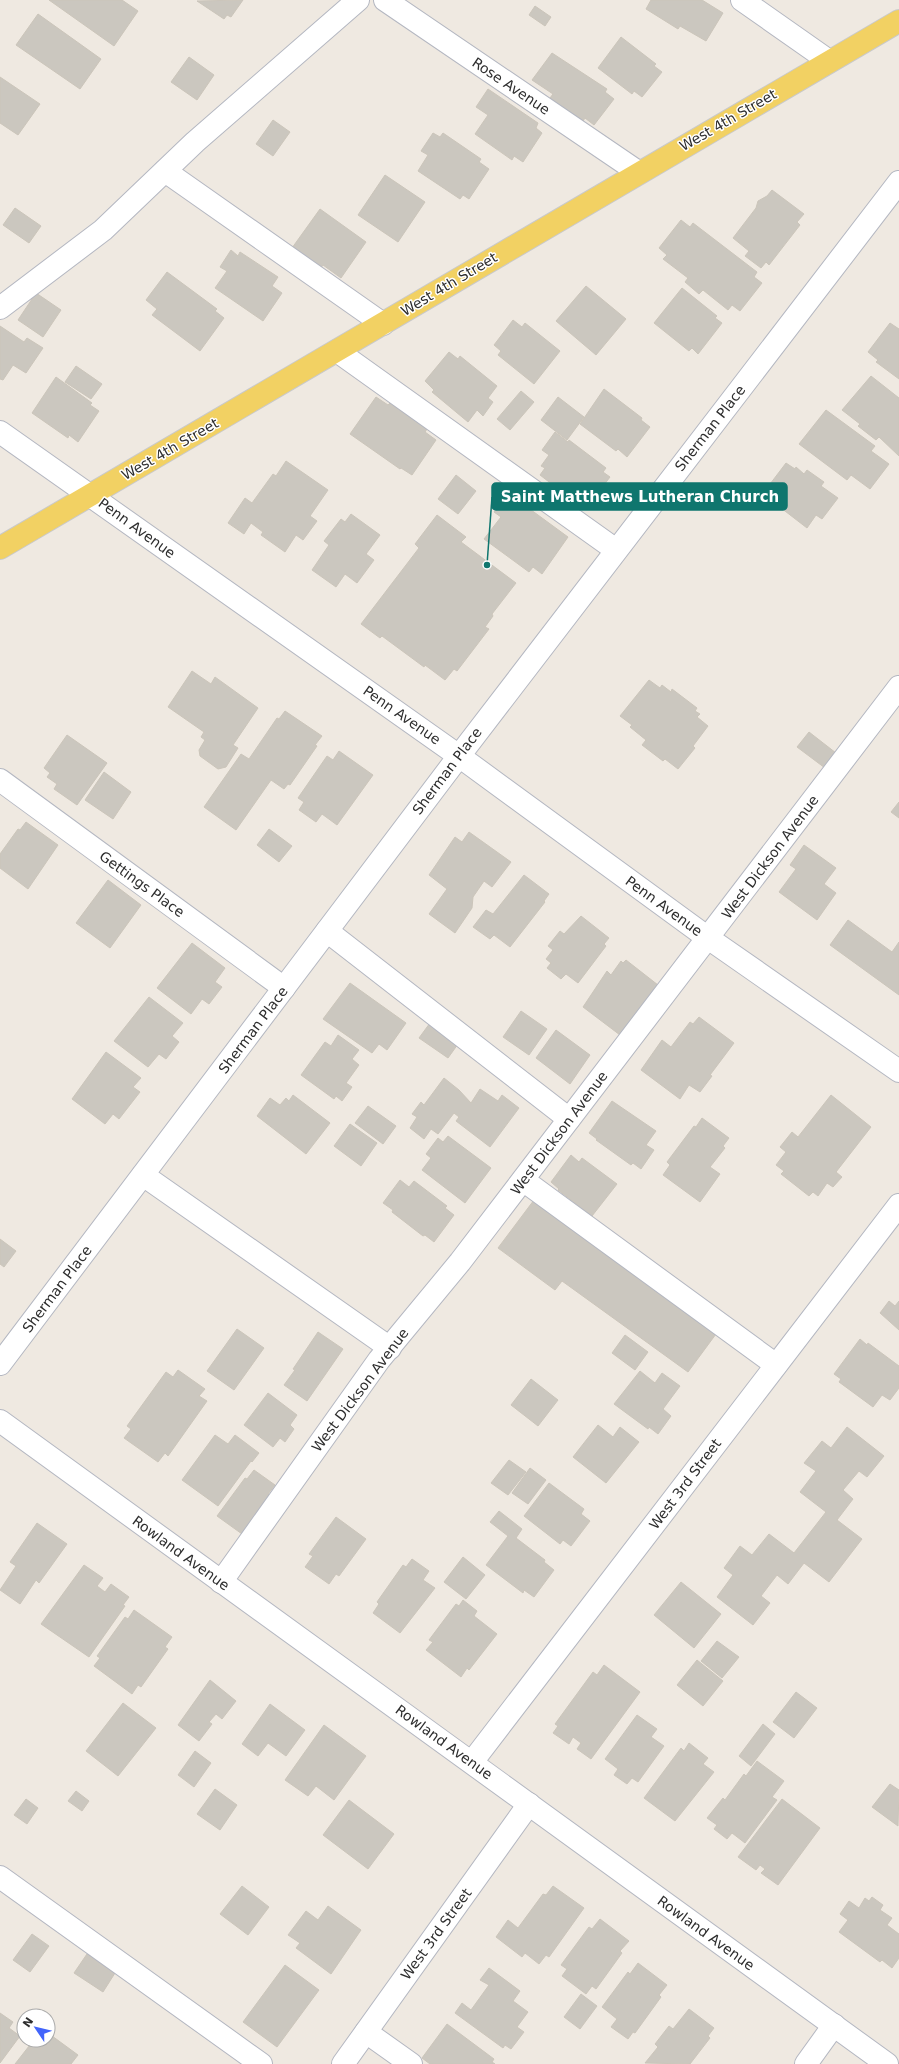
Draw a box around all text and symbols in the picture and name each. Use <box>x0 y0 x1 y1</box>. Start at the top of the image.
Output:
street label: Rose Avenue <box>469 54 553 118</box>
street label: West 4th Street <box>677 86 780 154</box>
street label: West 4th Street <box>398 249 500 319</box>
street label: Sherman Place <box>671 382 749 474</box>
street label: West 4th Street <box>119 415 222 483</box>
callout: Saint Matthews Lutheran Church <box>492 483 787 510</box>
text: Saint Matthews Lutheran Church <box>501 488 779 506</box>
street label: Penn Avenue <box>96 495 178 561</box>
street label: Penn Avenue <box>360 682 444 748</box>
street label: Sherman Place <box>409 724 485 818</box>
street label: West Dickson Avenue <box>718 792 822 922</box>
street label: Gettings Place <box>96 848 188 920</box>
street label: Penn Avenue <box>623 873 705 939</box>
street label: Sherman Place <box>215 983 291 1077</box>
street label: West Dickson Avenue <box>507 1068 611 1198</box>
street label: Sherman Place <box>19 1242 95 1336</box>
street label: West Dickson Avenue <box>308 1325 412 1455</box>
street label: West 3rd Street <box>646 1435 725 1532</box>
street label: Rowland Avenue <box>129 1512 233 1594</box>
street label: Rowland Avenue <box>392 1701 496 1783</box>
street label: West 3rd Street <box>397 1885 475 1983</box>
street label: Rowland Avenue <box>654 1892 758 1974</box>
north arrow <box>16 2008 56 2048</box>
text: N <box>20 2015 36 2030</box>

